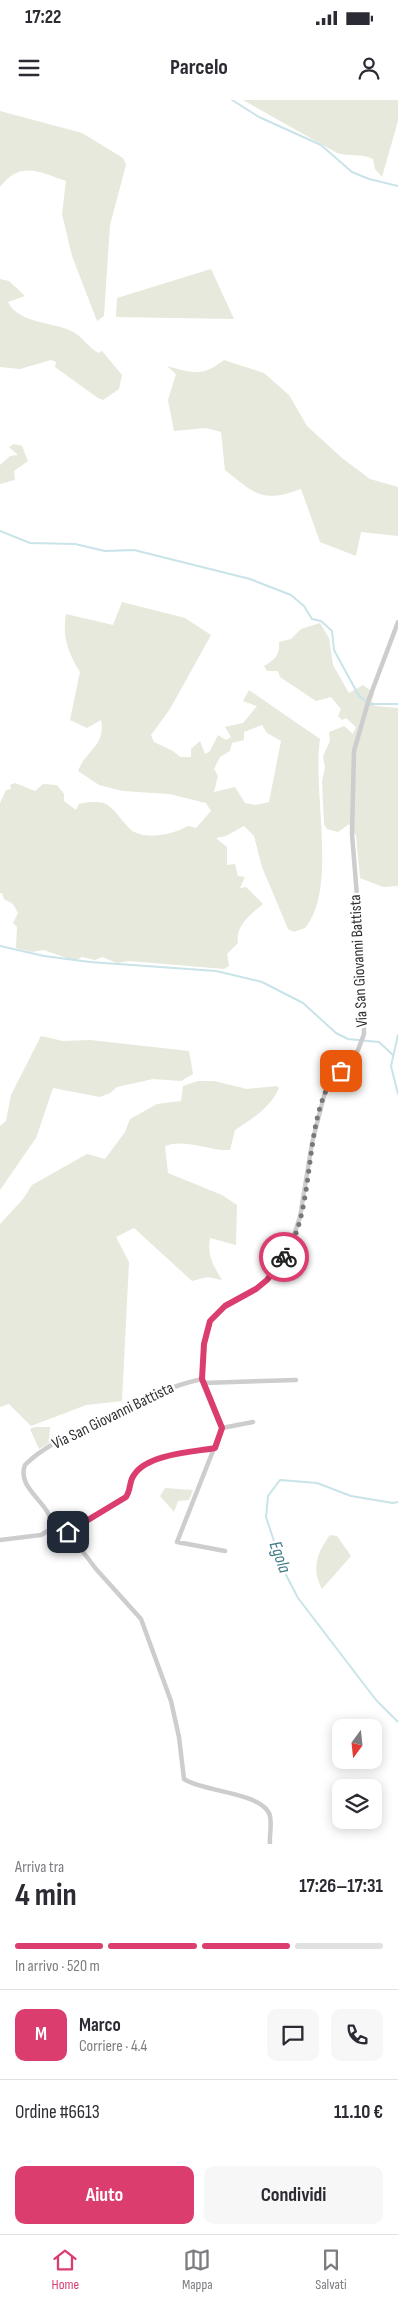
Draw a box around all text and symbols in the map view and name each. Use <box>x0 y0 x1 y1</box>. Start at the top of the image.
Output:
text: 17:22 <box>25 6 61 29</box>
icon: menu <box>15 54 43 82</box>
text: Parcelo <box>170 54 228 81</box>
icon: person <box>355 54 383 82</box>
street label: Via San Giovanni Battista <box>346 894 372 1028</box>
pin <box>320 1050 362 1092</box>
icon: bag <box>327 1057 355 1085</box>
courier <box>259 1232 309 1282</box>
icon: bike <box>270 1243 298 1271</box>
street label: Via San Giovanni Battista <box>49 1378 177 1454</box>
pin <box>47 1511 89 1553</box>
icon: home <box>54 1518 82 1546</box>
water label: Egola <box>265 1538 296 1576</box>
north arrow <box>332 1719 382 1769</box>
map controls <box>332 1719 382 1829</box>
button: layers <box>332 1779 382 1829</box>
text: Arriva tra <box>15 1858 64 1877</box>
text: 17:26–17:31 <box>299 1875 383 1898</box>
text: 4 min <box>15 1876 77 1915</box>
text: In arrivo · 520 m <box>15 1957 100 1976</box>
button: chat <box>267 2009 319 2061</box>
button: phone <box>331 2009 383 2061</box>
text: Marco <box>79 2014 121 2037</box>
text: M <box>35 2023 47 2046</box>
text: Corriere · 4.4 <box>79 2037 147 2056</box>
text: Ordine #6613 <box>15 2101 100 2124</box>
text: 11.10 € <box>334 2101 383 2124</box>
button: Aiuto <box>15 2166 194 2224</box>
button: Condividi <box>204 2166 383 2224</box>
tab: Home <box>51 2246 79 2293</box>
tab: Mappa <box>182 2246 213 2293</box>
tab: Salvati <box>315 2246 347 2293</box>

